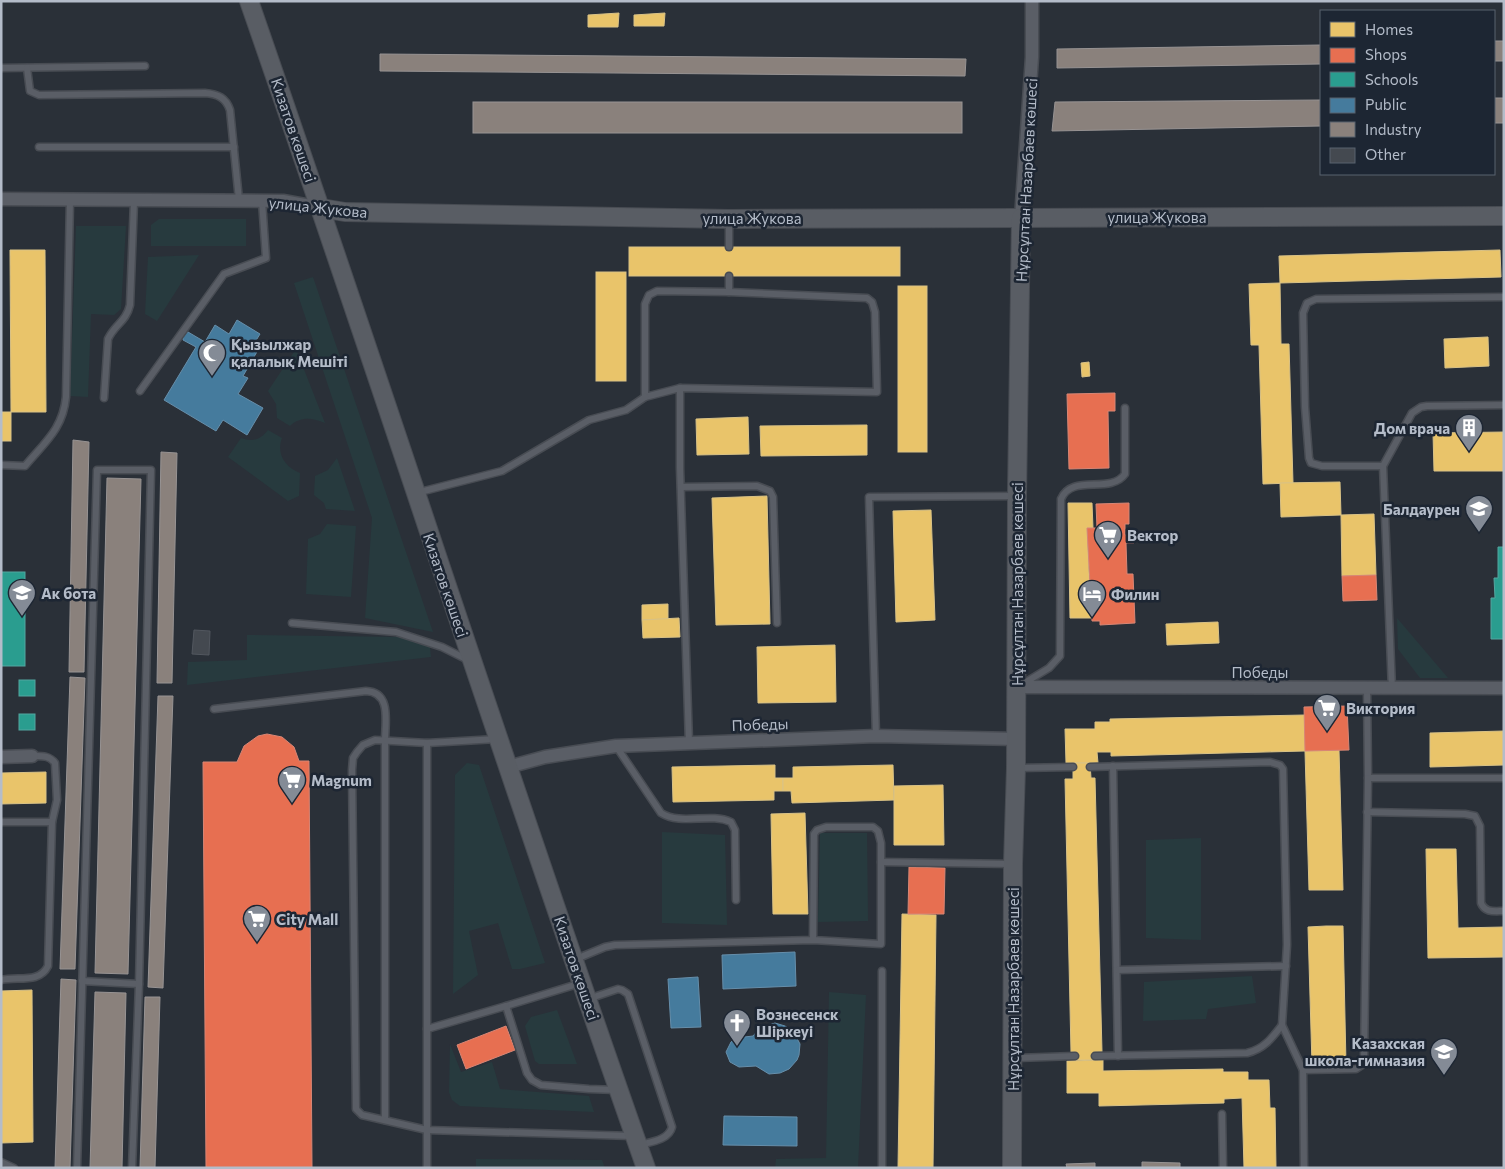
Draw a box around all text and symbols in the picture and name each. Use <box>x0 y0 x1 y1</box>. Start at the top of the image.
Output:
legend <box>1320 10 1495 175</box>
text: Homes <box>1365 20 1413 38</box>
text: Shops <box>1365 45 1407 63</box>
text: Schools <box>1365 70 1419 88</box>
street label: Кизатов көшесі <box>268 76 320 184</box>
street label: Нұрсұлтан Назарбаев көшесі <box>1012 78 1040 282</box>
text: Public <box>1365 95 1407 113</box>
text: Industry <box>1365 120 1422 138</box>
text: Other <box>1365 145 1406 163</box>
street label: улица Жукова <box>268 193 368 221</box>
street label: улица Жукова <box>1107 208 1207 226</box>
street label: улица Жукова <box>702 209 802 227</box>
place label: Қызылжар қалалық Мешіті <box>231 335 348 370</box>
mosque icon: Қызылжар қалалық Мешіті <box>197 338 227 377</box>
building icon: Дом врача <box>1454 413 1484 452</box>
place label: Дом врача <box>1374 419 1450 437</box>
street label: Нұрсұлтан Назарбаев көшесі <box>1008 482 1026 686</box>
school or university icon: Балдаурен <box>1464 494 1494 533</box>
place label: Балдаурен <box>1383 500 1460 518</box>
supermarket icon: Вектор <box>1093 520 1123 559</box>
place label: Вектор <box>1127 526 1179 544</box>
street label: Кизатов көшесі <box>420 531 472 639</box>
school or university icon: Ак бота <box>7 578 37 617</box>
hotel icon: Филин <box>1077 579 1107 618</box>
place label: Ак бота <box>41 584 96 602</box>
place label: Филин <box>1111 585 1160 603</box>
street label: Победы <box>1232 663 1288 681</box>
supermarket icon: Виктория <box>1312 693 1342 732</box>
place label: Виктория <box>1346 699 1415 717</box>
street label: Победы <box>731 714 789 734</box>
supermarket icon: Magnum <box>277 765 307 804</box>
place label: Magnum <box>311 771 372 789</box>
street label: Нұрсұлтан Назарбаев көшесі <box>1004 887 1022 1091</box>
supermarket icon: City Mall <box>242 904 272 943</box>
place label: City Mall <box>276 910 338 928</box>
street label: Кизатов көшесі <box>551 914 603 1022</box>
place label: Вознесенск Шіркеуі <box>756 1005 839 1040</box>
church icon: Вознесенск Шіркеуі <box>722 1008 752 1047</box>
place label: Казахская школа-гимназия <box>1305 1034 1425 1069</box>
school or university icon: Казахская школа-гимназия <box>1429 1037 1459 1076</box>

